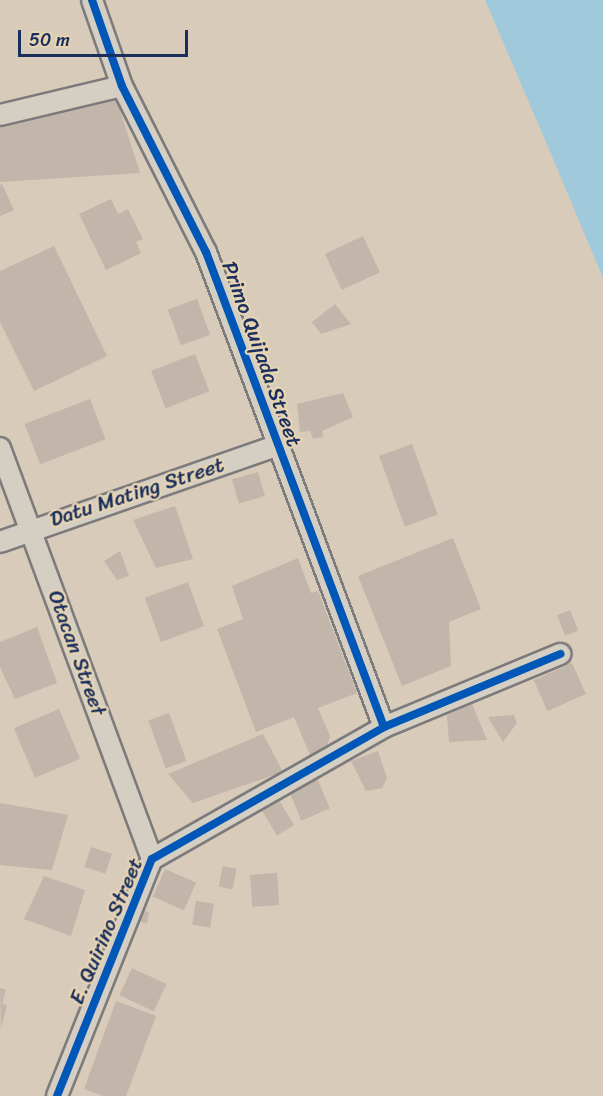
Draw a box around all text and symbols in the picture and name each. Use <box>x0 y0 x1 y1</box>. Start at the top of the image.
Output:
scale bar <box>21 18 190 56</box>
text: 50 m <box>29 24 70 56</box>
street label: Primo Quijada Street <box>217 258 307 450</box>
street label: Datu Mating Street <box>47 452 227 532</box>
street label: Otacan Street <box>43 587 111 719</box>
street label: E. Quirino Street <box>64 854 148 1008</box>

